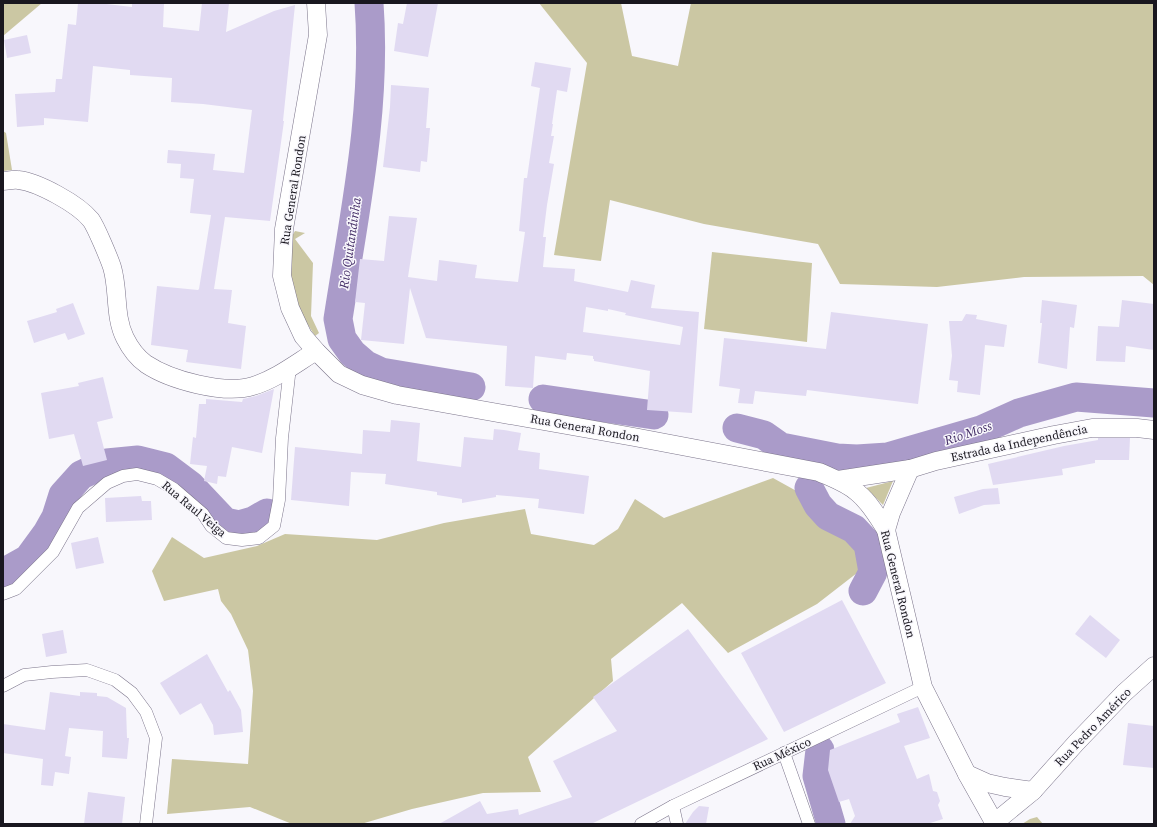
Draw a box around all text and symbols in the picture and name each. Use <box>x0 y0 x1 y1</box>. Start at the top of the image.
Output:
street label: Rua General Rondon <box>276 134 310 246</box>
water label: Rio Quitandinha <box>335 196 365 291</box>
street label: Rua General Rondon <box>529 410 641 446</box>
water label: Rio Moss <box>941 417 994 449</box>
street label: Estrada da Independência <box>949 421 1090 465</box>
street label: Rua Raul Veiga <box>158 477 230 541</box>
street label: Rua General Rondon <box>877 528 919 640</box>
street label: Rua Pedro Américo <box>1051 684 1135 770</box>
street label: Rua México <box>750 733 814 774</box>

